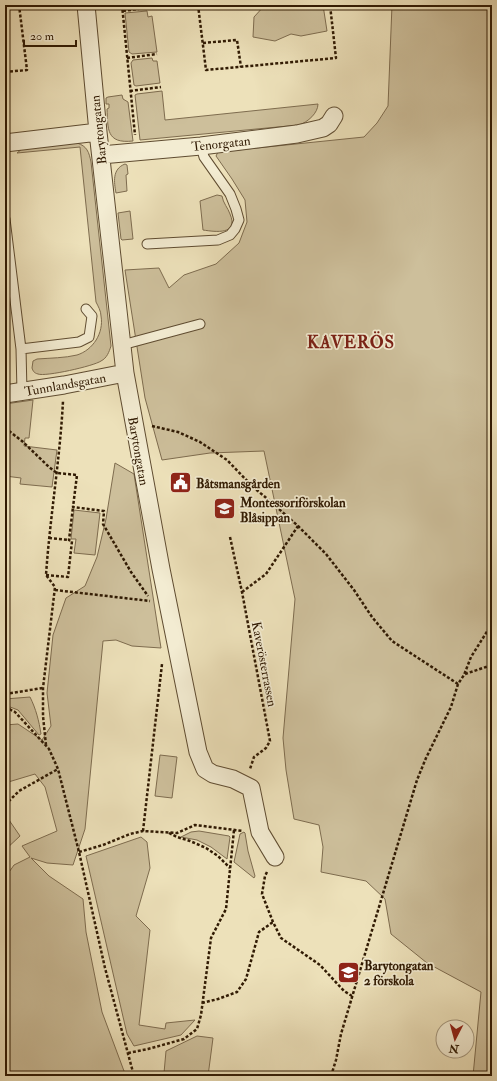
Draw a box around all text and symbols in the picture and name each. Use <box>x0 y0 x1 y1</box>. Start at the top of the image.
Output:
scale bar <box>24 22 76 48</box>
text: 20 m <box>30 29 55 44</box>
street label: Barytongatan <box>87 94 112 165</box>
street label: Tenorgatan <box>191 133 252 155</box>
district label: KAVERÖS <box>307 331 395 353</box>
street label: Tunnlandsgatan <box>23 370 108 400</box>
street label: Barytongatan <box>123 416 152 487</box>
public building icon: Båtsmansgården <box>167 470 193 496</box>
place label: Båtsmansgården <box>196 476 280 493</box>
place label: Montessoriförskolan Blåsippan <box>239 495 346 527</box>
school or university icon: Montessoriförskolan Blåsippan <box>211 496 237 522</box>
street label: Kaverösterrassen <box>248 620 280 708</box>
place label: Barytongatan 2 förskola <box>364 958 434 989</box>
school or university icon: Barytongatan 2 förskola <box>336 959 362 985</box>
north arrow <box>435 1019 475 1059</box>
text: N <box>447 1041 461 1056</box>

